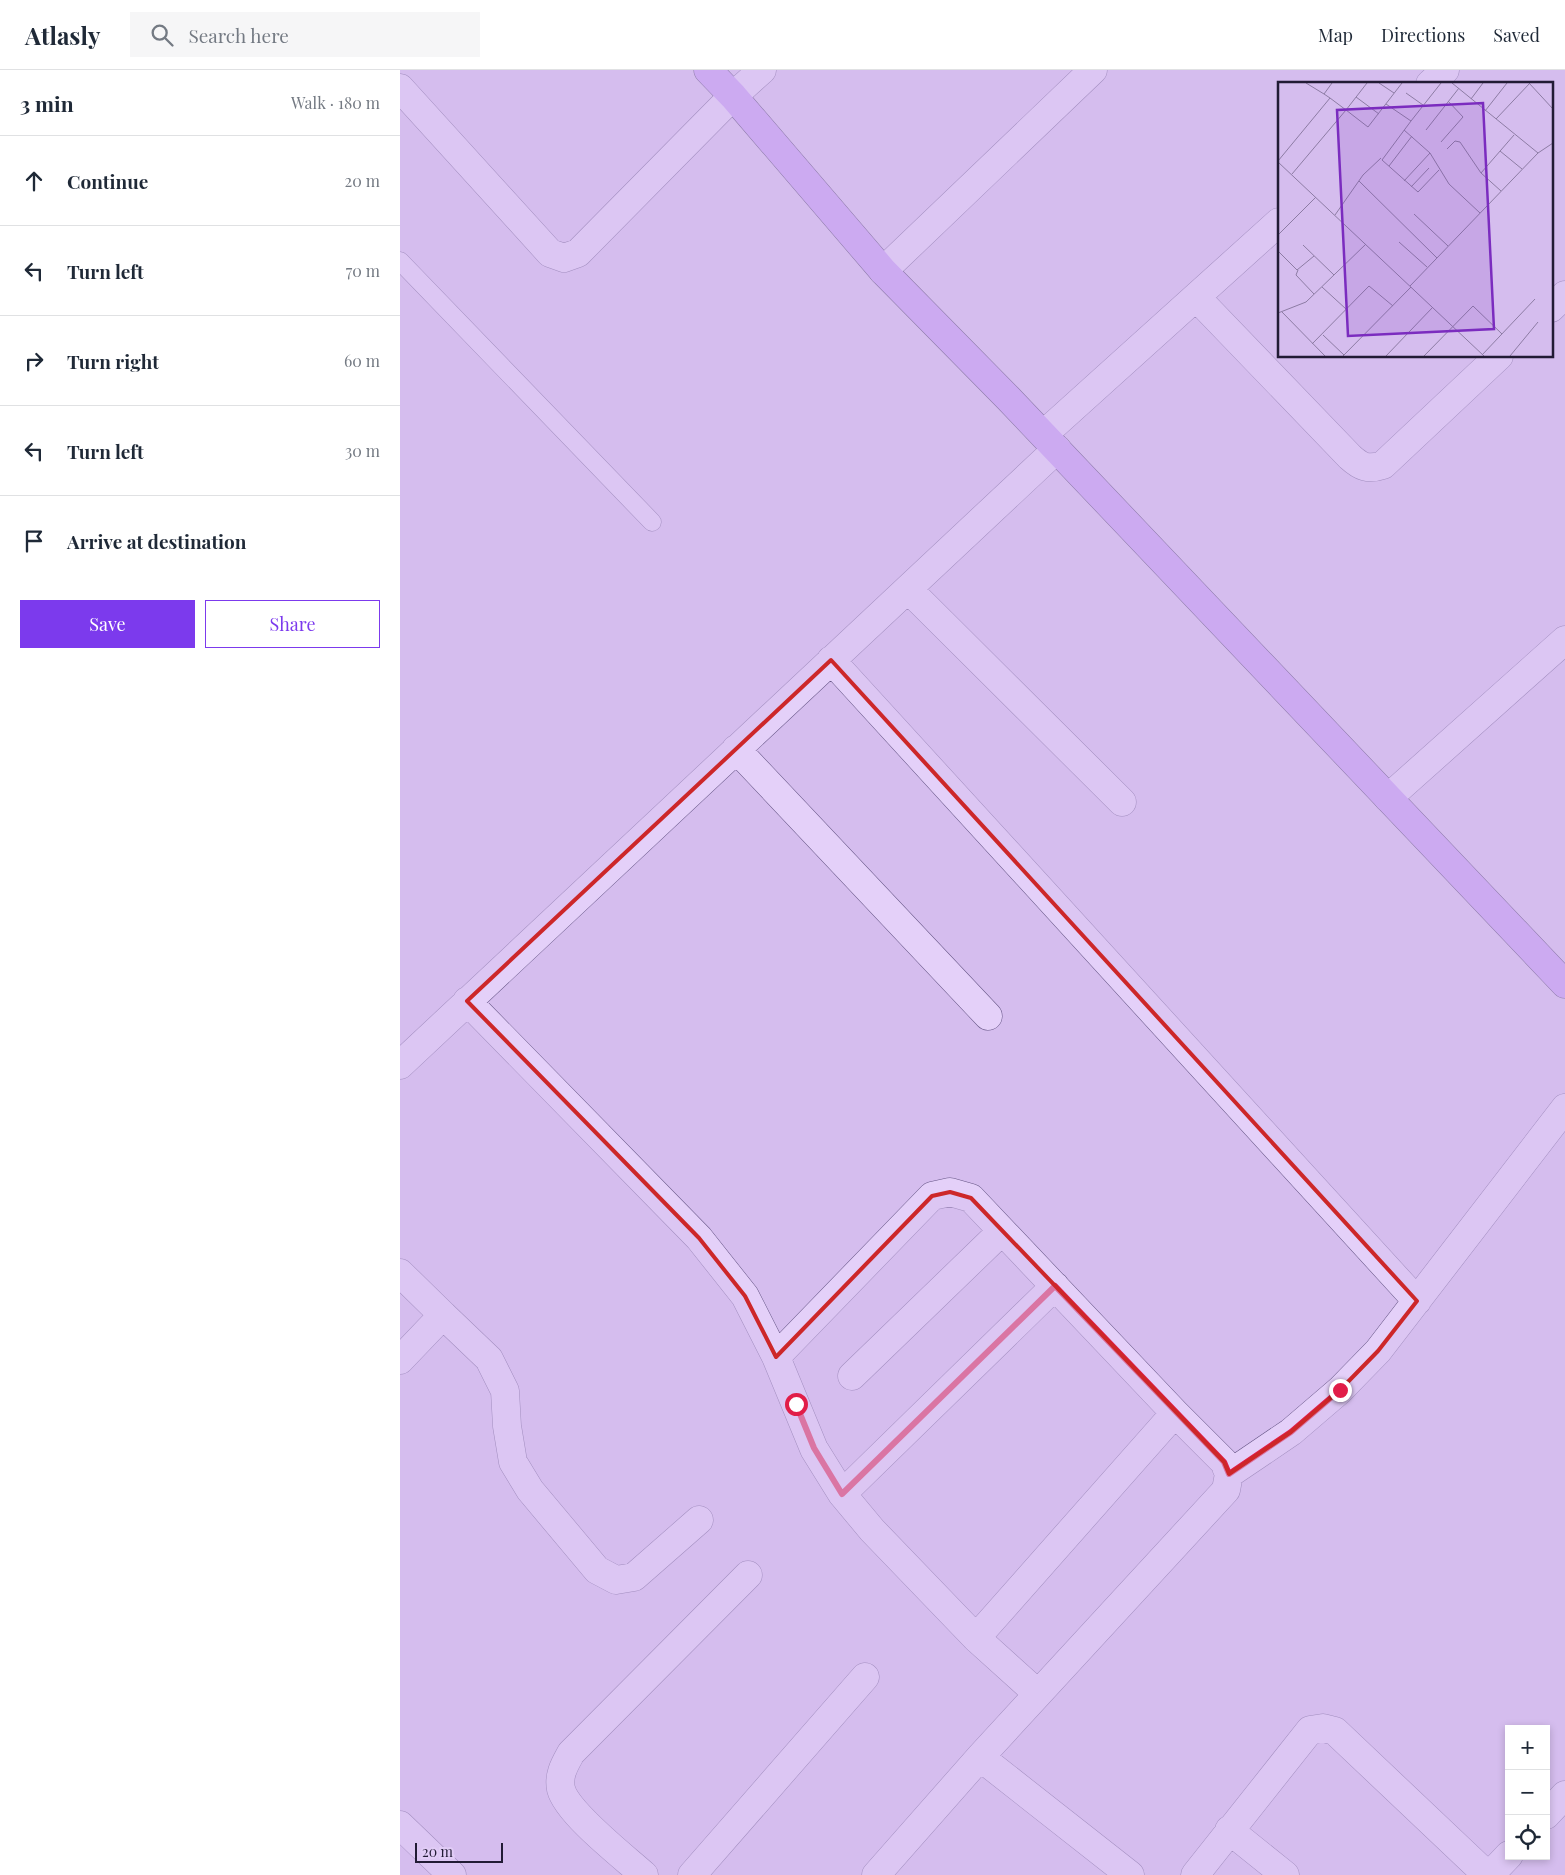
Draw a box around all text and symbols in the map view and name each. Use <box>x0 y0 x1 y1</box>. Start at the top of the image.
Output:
search box <box>130 12 480 57</box>
text: Atlasly <box>25 19 100 51</box>
icon: search <box>148 21 176 49</box>
text: Search here <box>188 22 289 48</box>
text: Map <box>1318 23 1353 47</box>
text: Directions <box>1381 23 1465 47</box>
text: Saved <box>1493 23 1540 47</box>
inset map <box>1278 82 1552 358</box>
text: 3 min <box>20 89 74 117</box>
text: Walk · 180 m <box>291 92 380 113</box>
icon: ahead <box>20 167 48 195</box>
text: Continue <box>67 168 148 194</box>
text: 20 m <box>345 170 380 191</box>
icon: left <box>20 257 48 285</box>
text: Turn left <box>67 258 144 284</box>
text: 70 m <box>346 260 380 281</box>
icon: right <box>20 347 48 375</box>
text: Turn right <box>67 348 159 374</box>
text: 60 m <box>344 350 380 371</box>
icon: left <box>20 437 48 465</box>
text: Turn left <box>67 438 144 464</box>
text: 30 m <box>345 440 380 461</box>
icon: arrive <box>20 527 48 555</box>
text: Arrive at destination <box>67 528 247 554</box>
button: Save <box>20 600 195 648</box>
button: Share <box>205 600 380 648</box>
route end <box>1329 1379 1352 1402</box>
route start <box>785 1393 808 1416</box>
map controls <box>1505 1725 1550 1860</box>
button: + <box>1505 1725 1550 1770</box>
button: − <box>1505 1770 1550 1815</box>
button: locate <box>1505 1815 1550 1860</box>
scale bar <box>415 1840 502 1863</box>
text: 20 m <box>422 1842 453 1861</box>

